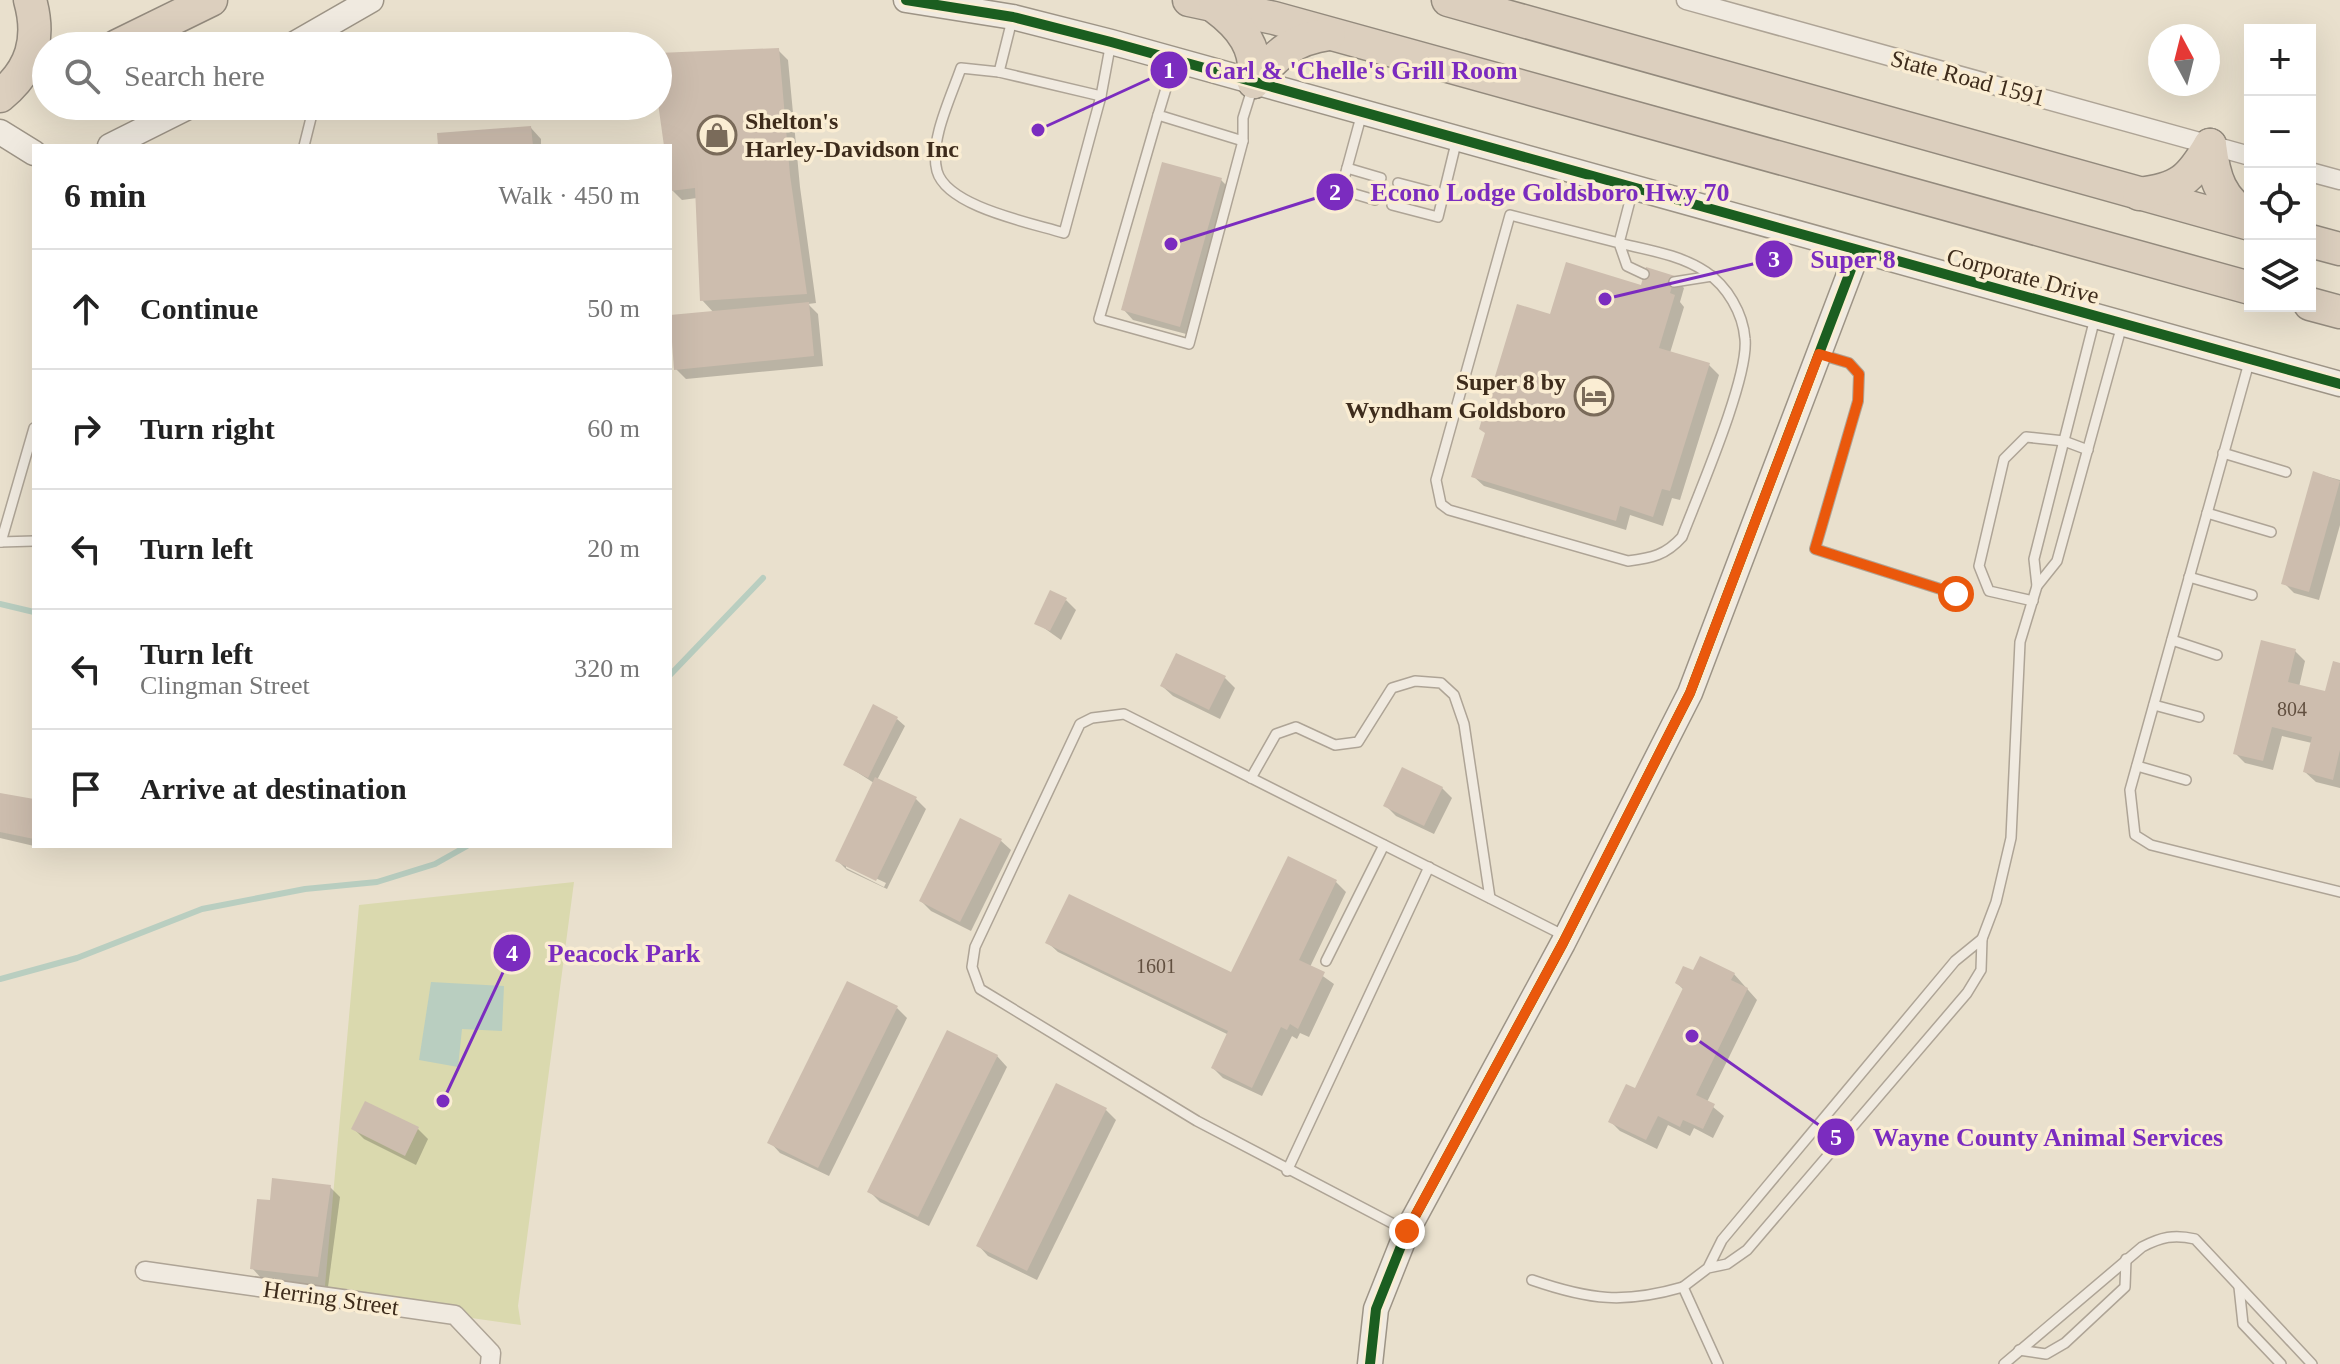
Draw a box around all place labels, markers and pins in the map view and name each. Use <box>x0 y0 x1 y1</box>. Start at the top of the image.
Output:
callout: Carl & 'Chelle's Grill Room <box>1149 45 1534 95</box>
place label: Shelton's Harley-Davidson Inc <box>745 108 959 162</box>
shop icon: Shelton's Harley-Davidson Inc <box>696 114 738 156</box>
callout: Econo Lodge Goldsboro Hwy 70 <box>1315 167 1746 217</box>
callout: Super 8 <box>1754 234 1912 284</box>
place label: Super 8 by Wyndham Goldsboro <box>1345 369 1566 423</box>
hotel icon: Super 8 by Wyndham Goldsboro <box>1573 375 1615 417</box>
callout: Peacock Park <box>492 928 716 978</box>
callout: Wayne County Animal Services <box>1816 1112 2240 1162</box>

